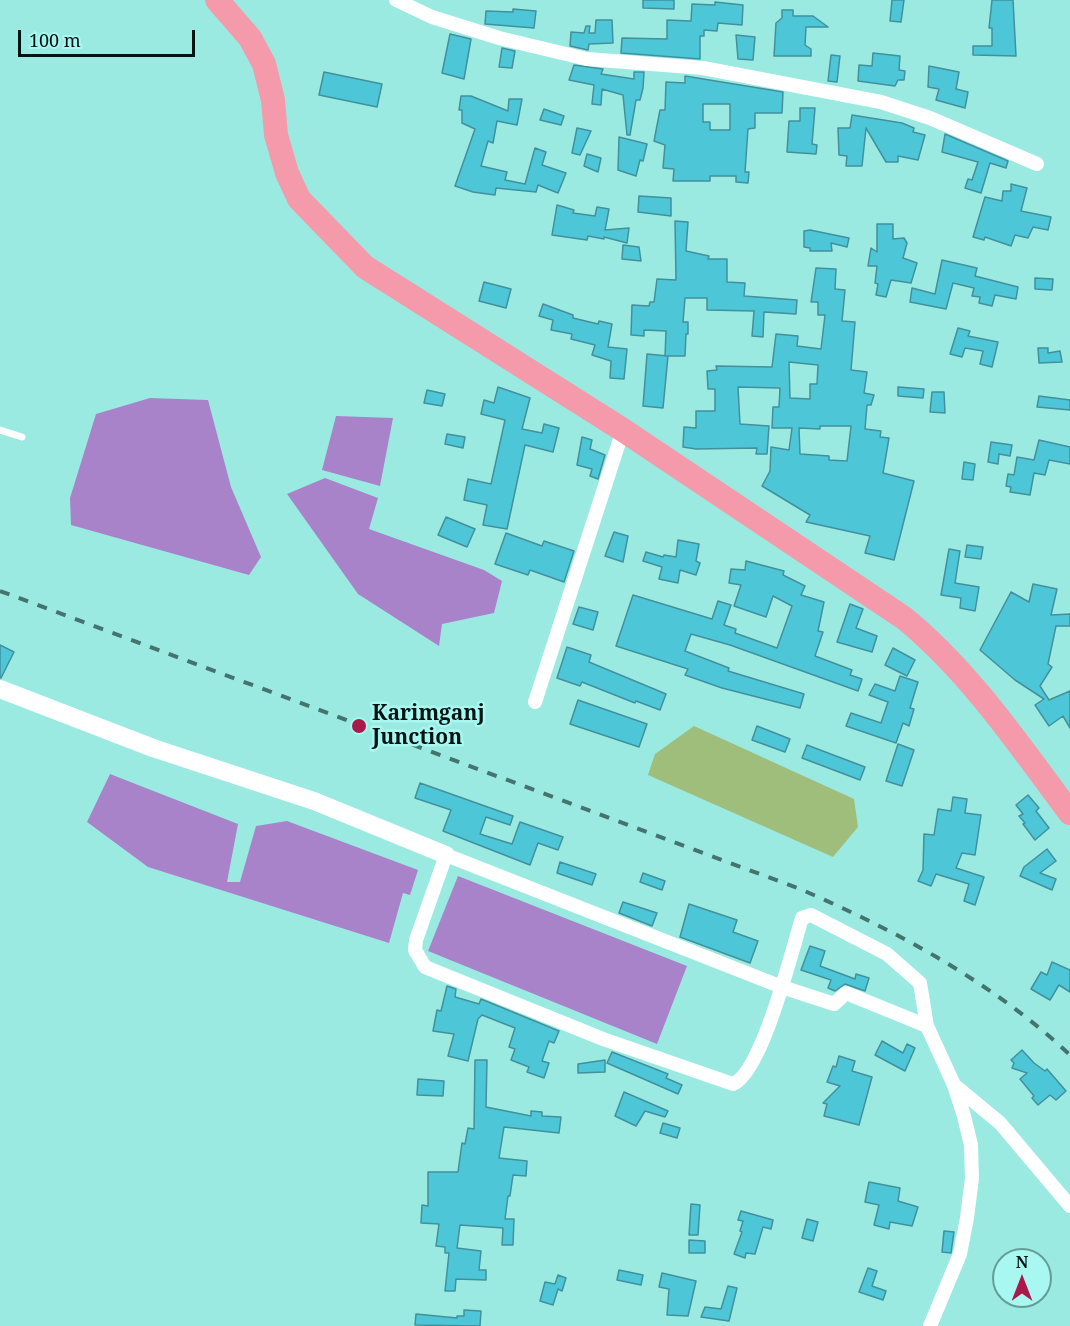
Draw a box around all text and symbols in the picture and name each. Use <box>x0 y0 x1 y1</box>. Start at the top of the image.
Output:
scale bar <box>21 18 198 56</box>
text: 100 m <box>29 28 81 52</box>
place label: Karimganj Junction <box>372 701 485 751</box>
marker: Karimganj Junction <box>350 717 368 735</box>
north arrow <box>992 1248 1052 1308</box>
text: N <box>1016 1251 1028 1273</box>

